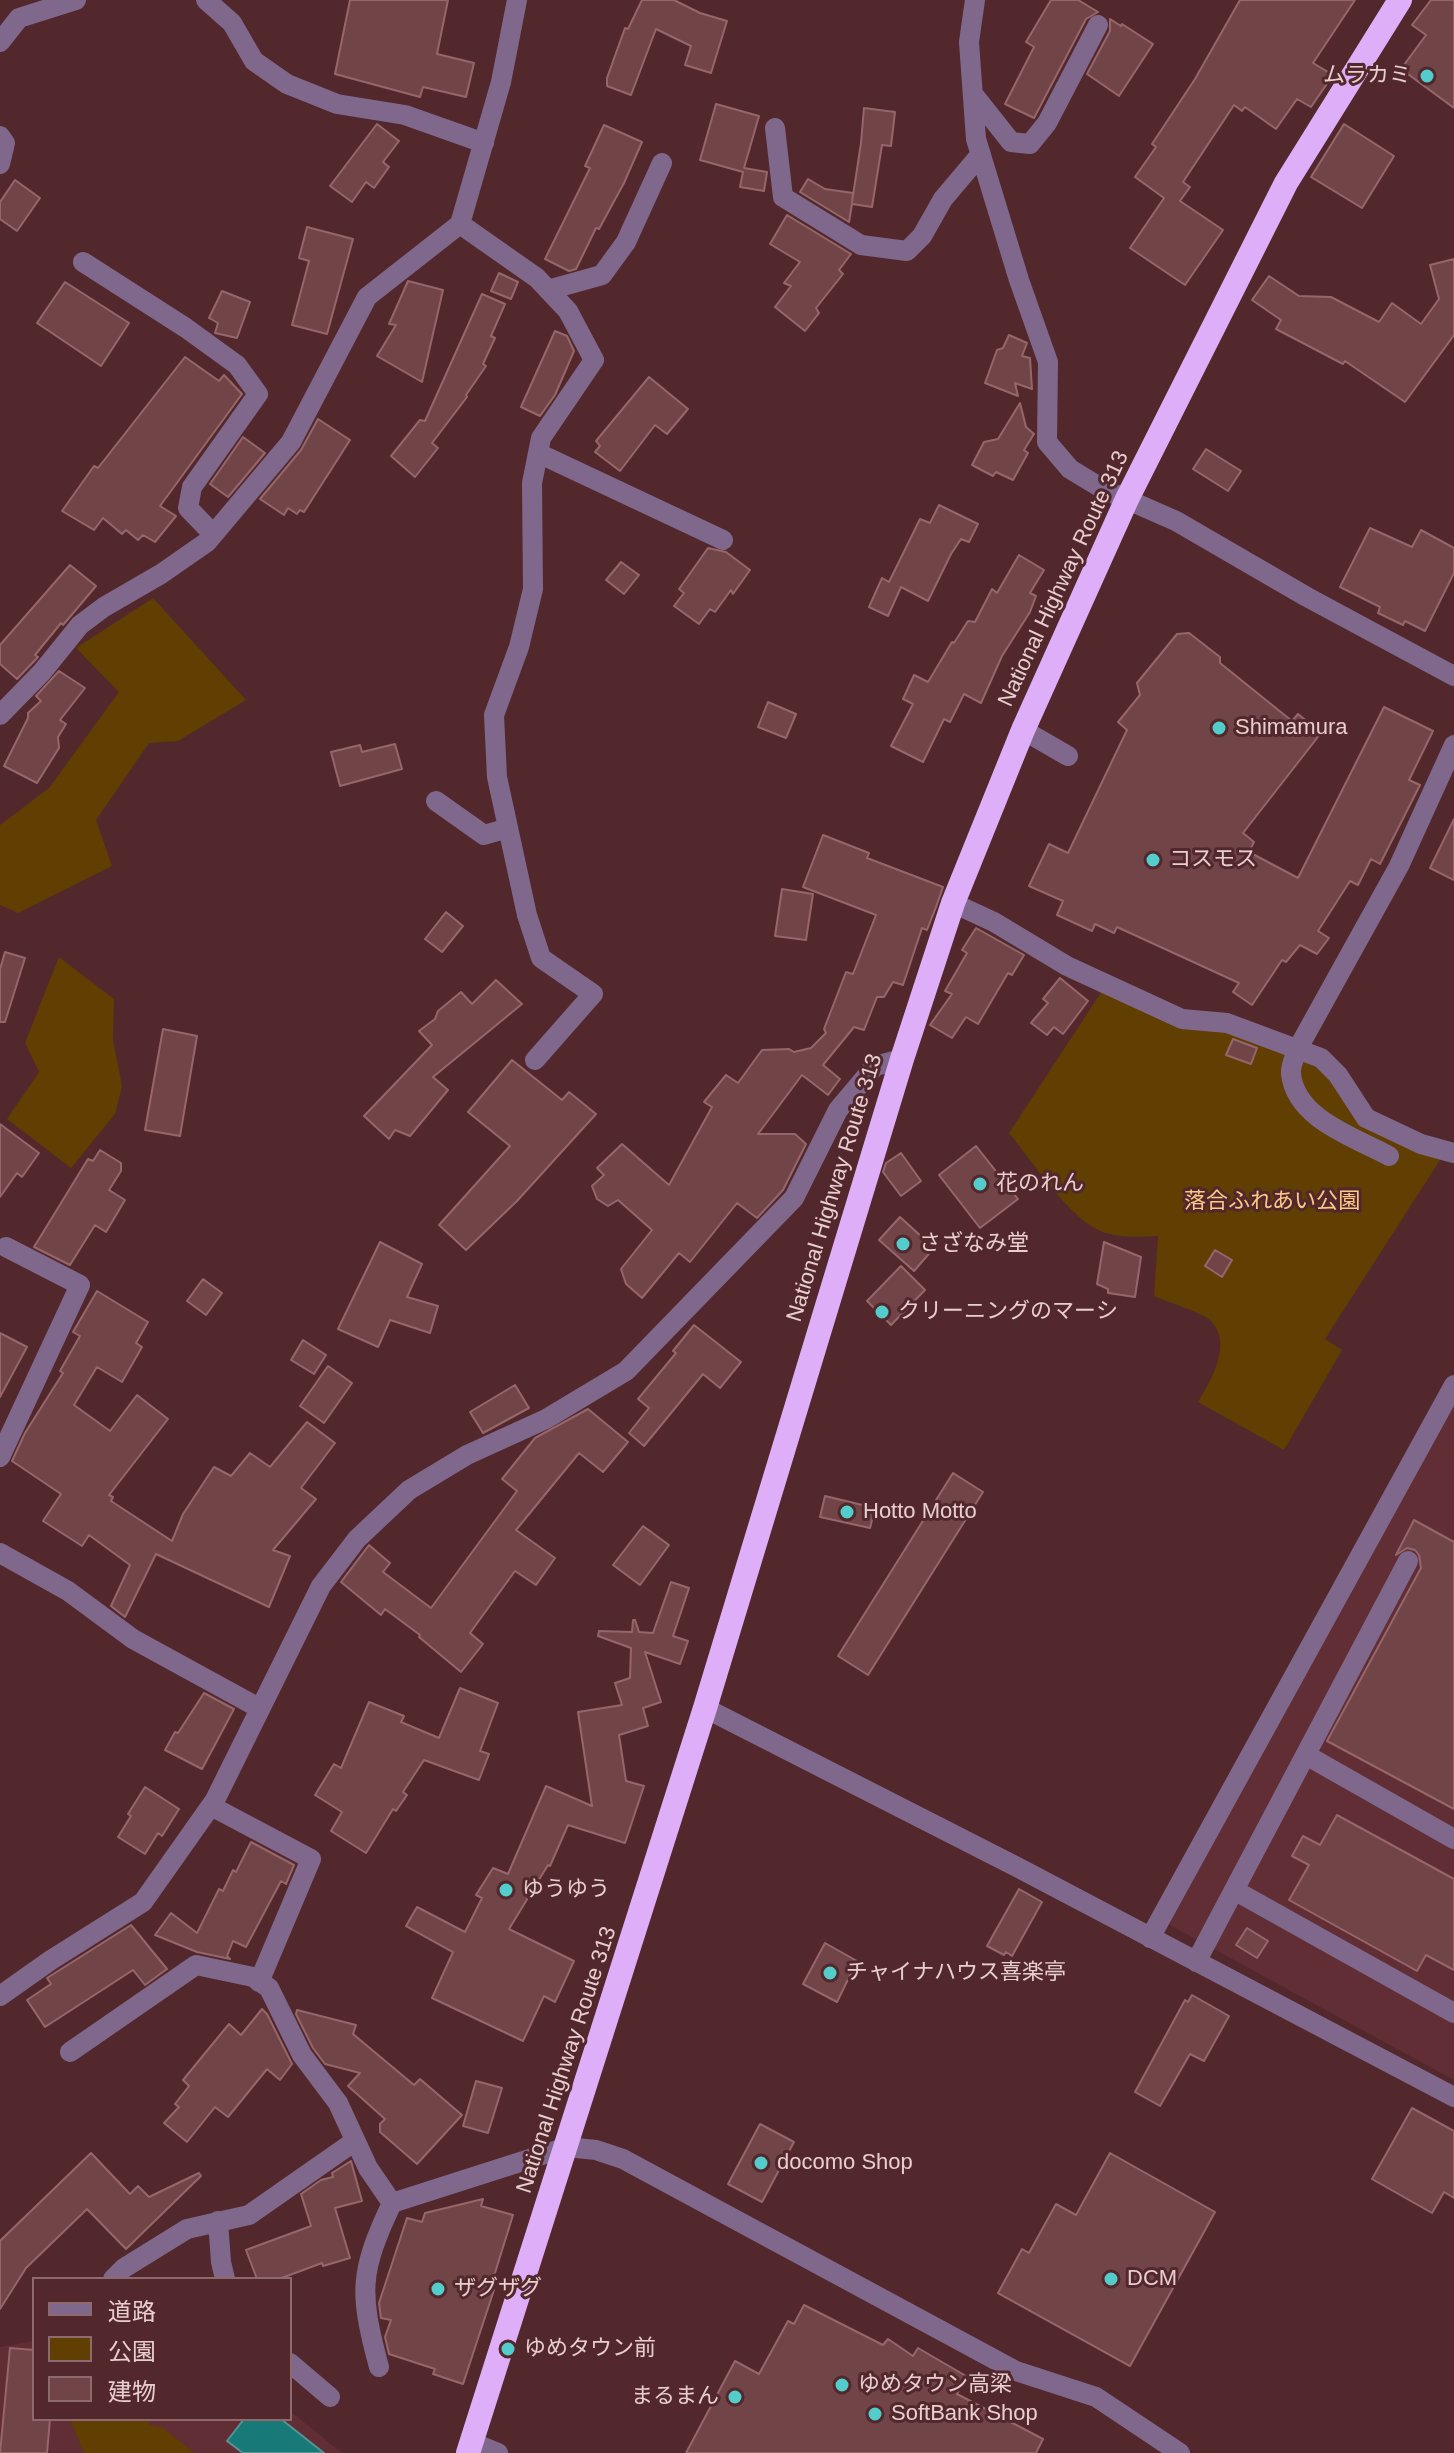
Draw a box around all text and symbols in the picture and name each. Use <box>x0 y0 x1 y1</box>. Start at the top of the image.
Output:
place label: ムラカミ <box>1323 63 1411 89</box>
marker: ムラカミ <box>1418 67 1436 85</box>
street label: National Highway Route 313 <box>993 447 1135 711</box>
place label: Shimamura <box>1235 715 1347 741</box>
marker: Shimamura <box>1210 719 1228 737</box>
place label: コスモス <box>1169 847 1257 873</box>
marker: コスモス <box>1144 851 1162 869</box>
street label: National Highway Route 313 <box>782 1051 888 1325</box>
place label: 花のれん <box>996 1171 1084 1197</box>
marker: 花のれん <box>971 1175 989 1193</box>
park label: 落合ふれあい公園 <box>1184 1189 1360 1215</box>
place label: さざなみ堂 <box>919 1231 1029 1257</box>
marker: さざなみ堂 <box>894 1235 912 1253</box>
place label: クリーニングのマーシ <box>898 1299 1118 1325</box>
marker: クリーニングのマーシ <box>873 1303 891 1321</box>
place label: Hotto Motto <box>863 1499 977 1525</box>
marker: Hotto Motto <box>838 1503 856 1521</box>
place label: ゆうゆう <box>522 1877 610 1903</box>
marker: ゆうゆう <box>497 1881 515 1899</box>
street label: National Highway Route 313 <box>511 1923 623 2197</box>
place label: チャイナハウス喜楽亭 <box>846 1960 1066 1986</box>
marker: チャイナハウス喜楽亭 <box>821 1964 839 1982</box>
place label: docomo Shop <box>777 2150 913 2176</box>
marker: docomo Shop <box>752 2154 770 2172</box>
place label: DCM <box>1127 2266 1177 2292</box>
marker: DCM <box>1102 2270 1120 2288</box>
place label: ザグザグ <box>454 2276 542 2302</box>
legend <box>32 2277 292 2421</box>
marker: ザグザグ <box>429 2280 447 2298</box>
text: 道路 <box>108 2298 156 2325</box>
place label: ゆめタウン前 <box>524 2336 656 2362</box>
text: 公園 <box>108 2338 156 2365</box>
marker: ゆめタウン前 <box>499 2340 517 2358</box>
place label: ゆめタウン高梁 <box>858 2372 1012 2398</box>
marker: ゆめタウン高梁 <box>833 2376 851 2394</box>
text: 建物 <box>108 2378 156 2405</box>
place label: まるまん <box>631 2384 719 2410</box>
marker: まるまん <box>726 2388 744 2406</box>
place label: SoftBank Shop <box>891 2401 1038 2427</box>
marker: SoftBank Shop <box>866 2405 884 2423</box>

